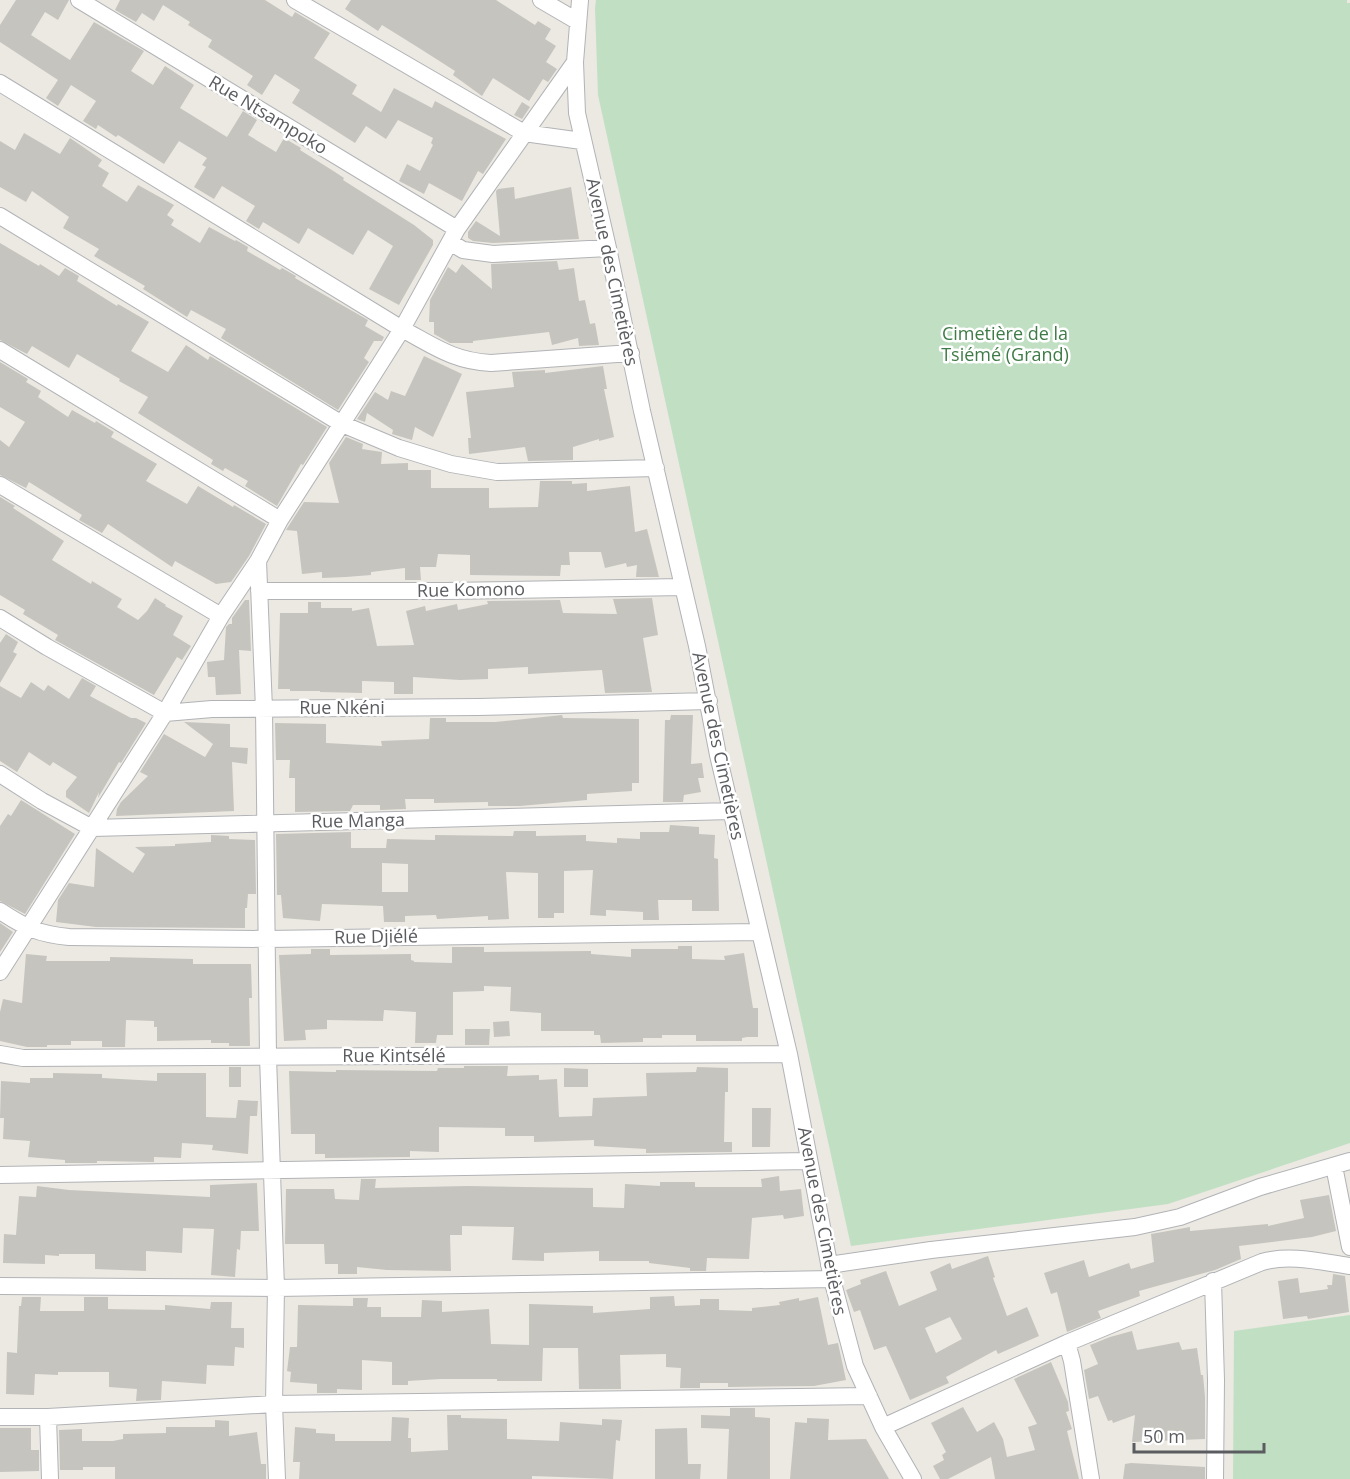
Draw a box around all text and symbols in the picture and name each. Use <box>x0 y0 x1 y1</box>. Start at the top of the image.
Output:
street label: Rue Ntsampoko <box>205 69 332 159</box>
street label: Avenue des Cimetières <box>581 176 645 368</box>
park label: Cimetière de la Tsiémé (Grand) <box>941 321 1069 366</box>
street label: Rue Komono <box>417 576 525 602</box>
street label: Avenue des Cimetières <box>687 650 751 842</box>
street label: Rue Nkéni <box>299 695 385 719</box>
street label: Rue Manga <box>311 807 405 833</box>
street label: Rue Djiélé <box>334 923 418 949</box>
street label: Rue Kintsélé <box>342 1043 446 1067</box>
street label: Avenue des Cimetières <box>793 1125 853 1317</box>
scale bar <box>1134 1416 1264 1454</box>
text: 50 m <box>1143 1424 1185 1448</box>

